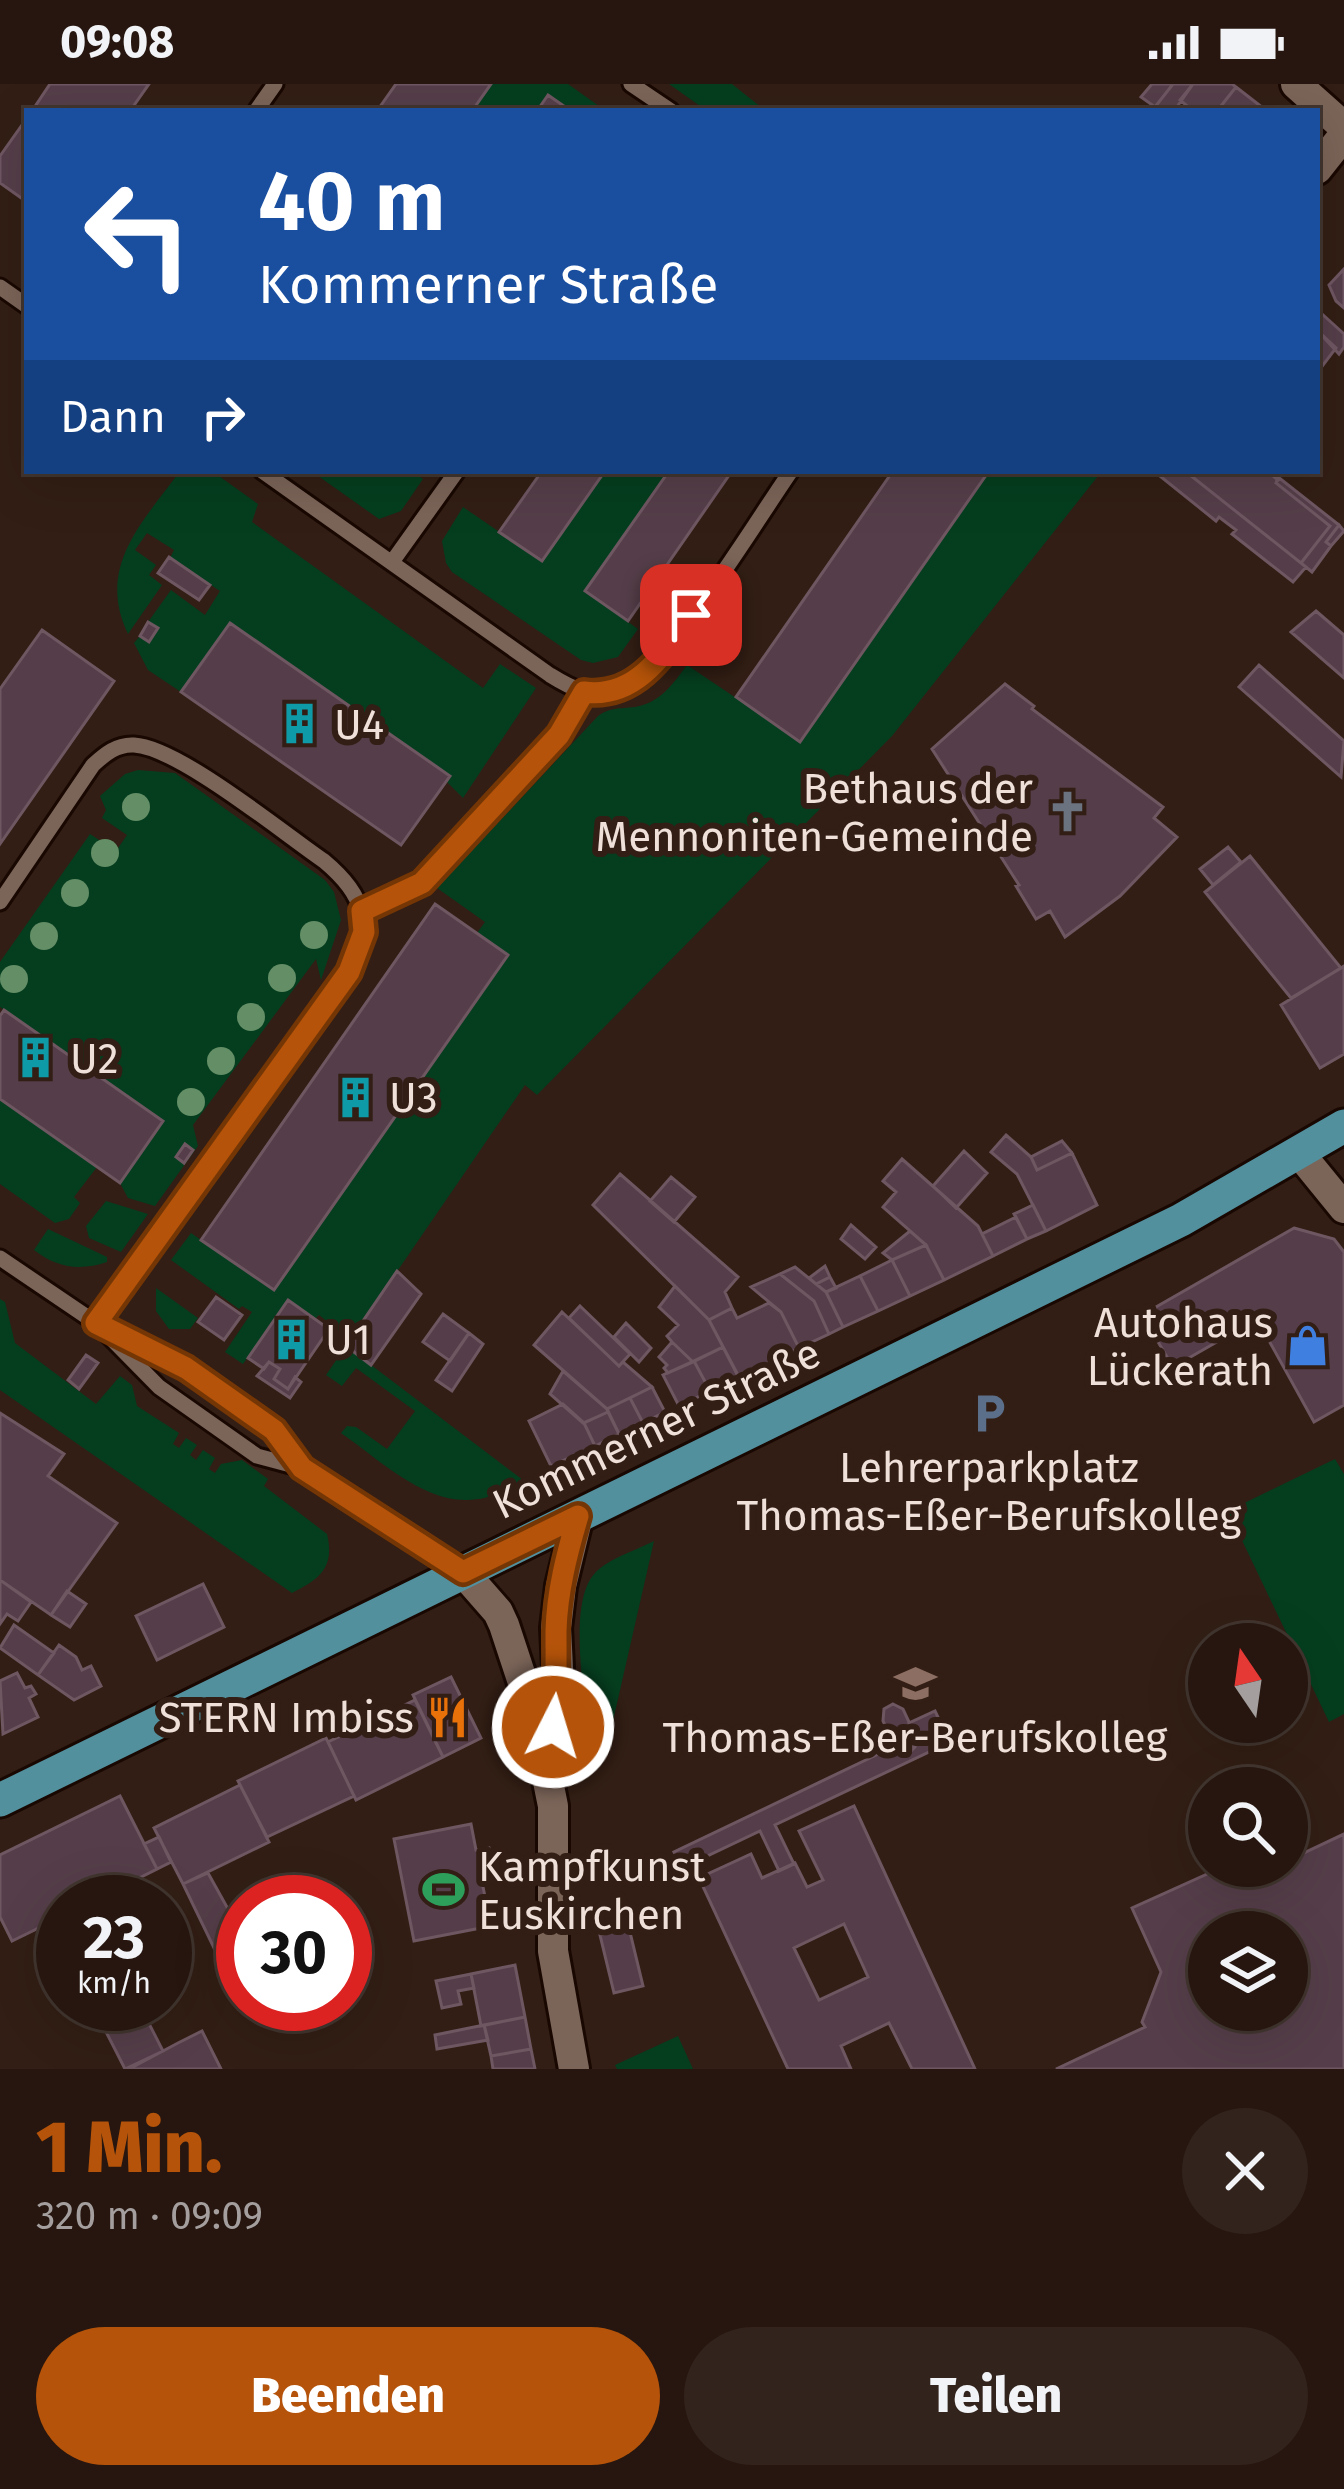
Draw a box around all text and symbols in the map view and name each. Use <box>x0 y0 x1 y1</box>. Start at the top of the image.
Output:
text: 09:08 <box>60 15 174 69</box>
text: 40 m <box>258 151 446 252</box>
icon: left <box>60 156 216 312</box>
text: Kommerner Straße <box>258 253 718 317</box>
icon: right <box>190 384 256 450</box>
text: Dann <box>60 390 166 444</box>
pin <box>640 564 742 666</box>
icon: arrive <box>658 582 724 648</box>
place label: U4 <box>334 700 384 750</box>
building icon: U4 <box>277 701 323 747</box>
place label: Bethaus der Mennoniten-Gemeinde <box>596 764 1033 862</box>
church icon: Bethaus der Mennoniten-Gemeinde <box>1044 789 1090 835</box>
place label: U2 <box>70 1034 119 1084</box>
building icon: U2 <box>13 1035 59 1081</box>
place label: U3 <box>389 1073 438 1123</box>
building icon: U3 <box>332 1074 378 1120</box>
place label: Autohaus Lückerath <box>1087 1298 1273 1396</box>
place label: U1 <box>325 1315 371 1365</box>
building icon: U1 <box>268 1316 314 1362</box>
shop icon: Autohaus Lückerath <box>1284 1323 1330 1369</box>
street label: Kommerner Straße <box>485 1328 828 1530</box>
parking icon: Lehrerparkplatz Thomas-Eßer-Berufskolleg <box>966 1390 1012 1436</box>
place label: Lehrerparkplatz Thomas-Eßer-Berufskolleg <box>737 1443 1242 1541</box>
north arrow <box>1188 1623 1308 1743</box>
map controls <box>1188 1623 1308 2031</box>
school or university icon: Thomas-Eßer-Berufskolleg <box>892 1660 938 1706</box>
position arrow <box>490 1664 616 1790</box>
place label: STERN Imbiss <box>159 1693 414 1743</box>
restaurant icon: STERN Imbiss <box>425 1694 471 1740</box>
place label: Thomas-Eßer-Berufskolleg <box>663 1713 1168 1763</box>
button: search <box>1188 1767 1308 1887</box>
place label: Kampfkunst Euskirchen <box>478 1842 706 1940</box>
sports icon: Kampfkunst Euskirchen <box>421 1867 467 1913</box>
speed limit sign: 30 <box>216 1875 372 2031</box>
text: 23 <box>83 1902 145 1974</box>
button: layers <box>1188 1911 1308 2031</box>
text: km/h <box>77 1965 151 2001</box>
text: 1 Min. <box>36 2105 222 2191</box>
button: close <box>1182 2108 1308 2234</box>
text: 320 m · 09:09 <box>36 2193 263 2239</box>
button: Beenden <box>36 2327 660 2465</box>
button: Teilen <box>684 2327 1308 2465</box>

